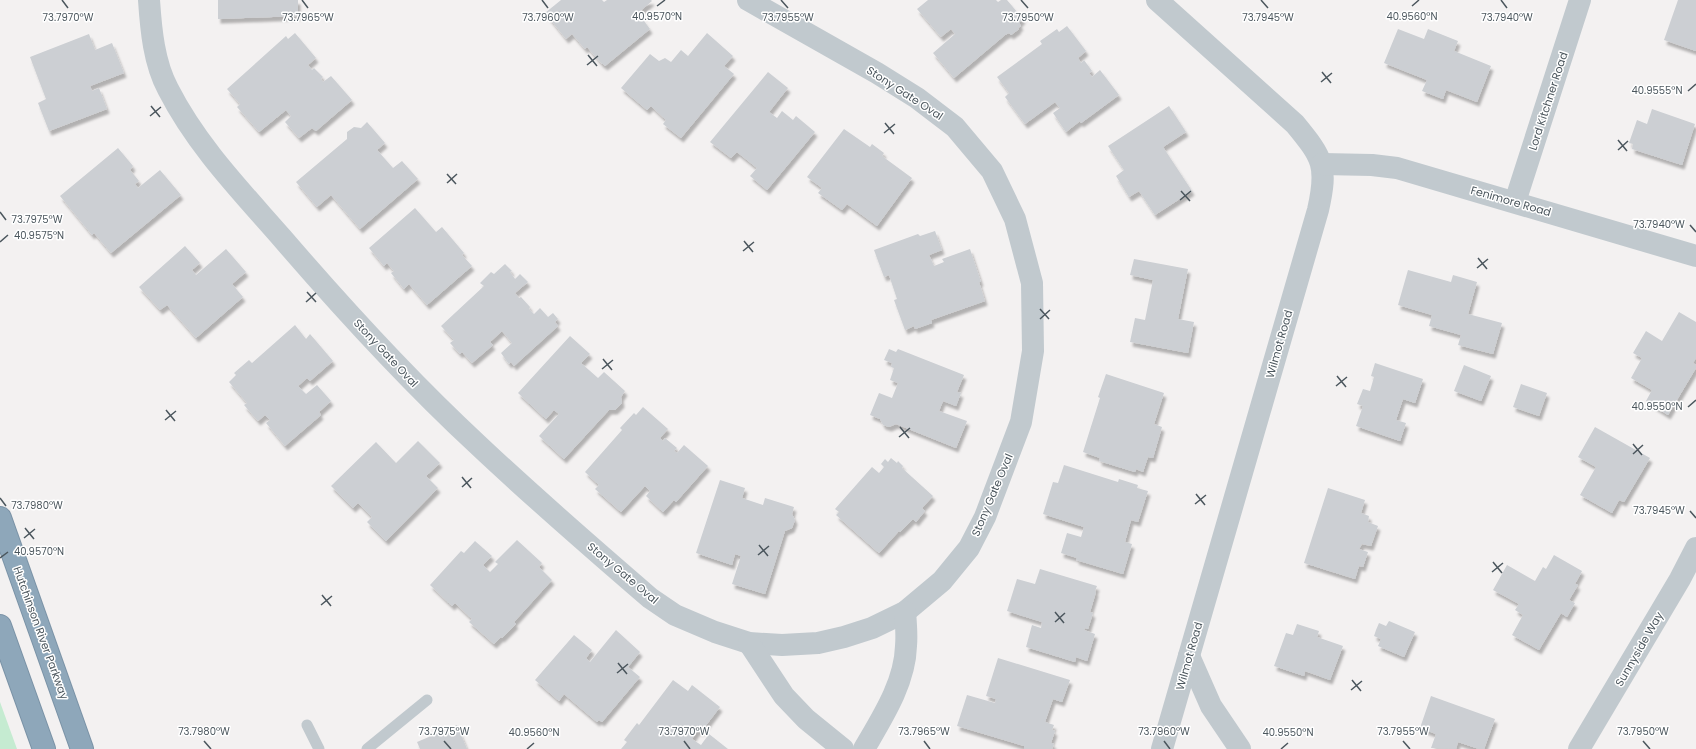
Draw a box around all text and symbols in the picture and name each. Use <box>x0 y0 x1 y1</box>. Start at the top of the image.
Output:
text: 40.9570°N <box>632 9 682 24</box>
text: 40.9560°N <box>1386 9 1438 24</box>
text: 73.7970°W <box>43 10 94 25</box>
text: 73.7965°W <box>282 10 334 25</box>
text: 73.7960°W <box>522 10 574 25</box>
text: 73.7955°W <box>762 10 814 25</box>
text: 73.7950°W <box>1002 10 1054 25</box>
text: 73.7945°W <box>1242 10 1294 25</box>
text: 73.7940°W <box>1481 10 1533 25</box>
street label: Lord Kitchner Road <box>1525 50 1571 152</box>
street label: Stony Gate Oval <box>864 62 946 124</box>
text: 40.9555°N <box>1632 83 1682 98</box>
street label: Fenimore Road <box>1469 182 1553 220</box>
text: 73.7975°W <box>12 212 63 227</box>
text: 73.7940°W <box>1633 217 1685 232</box>
text: 40.9575°N <box>14 228 64 243</box>
street label: Wilmot Road <box>1262 308 1296 380</box>
street label: Stony Gate Oval <box>350 315 422 391</box>
text: 40.9550°N <box>1632 399 1682 414</box>
street label: Stony Gate Oval <box>967 451 1017 539</box>
text: 73.7980°W <box>11 498 63 513</box>
text: 73.7945°W <box>1633 503 1685 518</box>
street label: Stony Gate Oval <box>584 538 662 608</box>
text: 40.9570°N <box>14 544 64 559</box>
street label: Hutchinson River Parkway <box>9 564 73 703</box>
street label: Sunnyside Way <box>1611 608 1667 689</box>
street label: Wilmot Road <box>1172 620 1206 692</box>
text: 73.7980°W <box>178 724 230 739</box>
text: 73.7975°W <box>419 724 470 739</box>
text: 73.7970°W <box>659 724 710 739</box>
text: 73.7965°W <box>898 724 950 739</box>
text: 73.7960°W <box>1138 724 1190 739</box>
text: 73.7955°W <box>1377 724 1429 739</box>
text: 73.7950°W <box>1617 724 1669 739</box>
text: 40.9560°N <box>508 725 560 740</box>
text: 40.9550°N <box>1263 725 1313 740</box>

